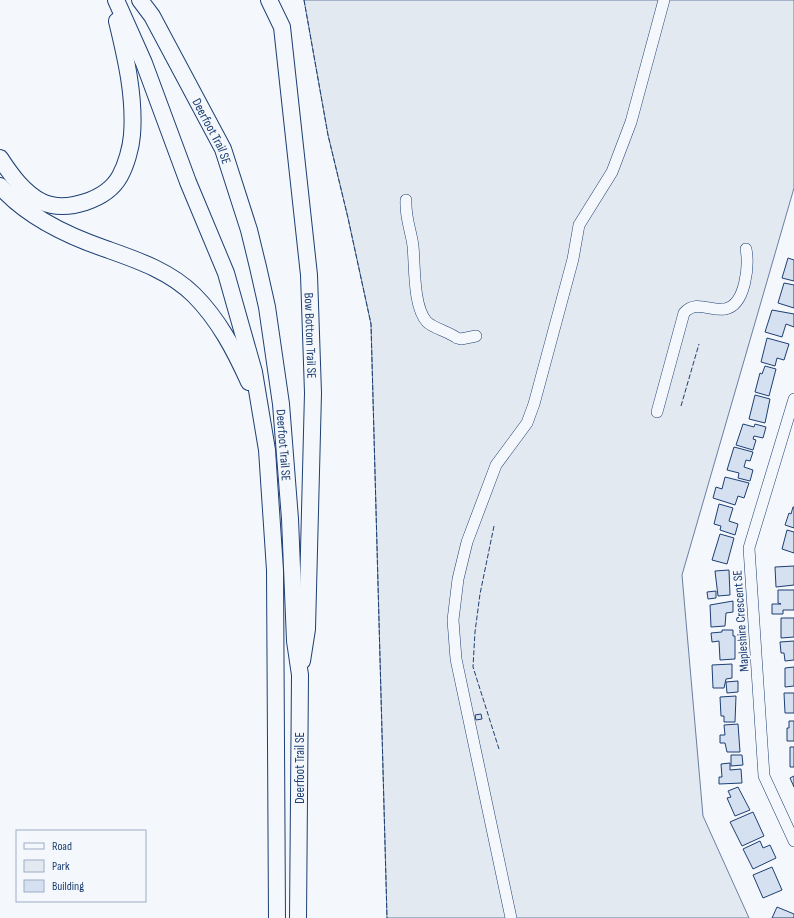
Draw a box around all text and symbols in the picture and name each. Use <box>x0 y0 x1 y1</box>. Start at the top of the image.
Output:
street label: Deerfoot Trail SE <box>188 96 234 166</box>
street label: Bow Bottom Trail SE <box>301 292 320 379</box>
street label: Deerfoot Trail SE <box>272 409 294 481</box>
street label: Mapleshire Crescent SE <box>729 570 753 672</box>
street label: Deerfoot Trail SE <box>292 732 308 804</box>
legend <box>16 830 146 902</box>
text: Road <box>52 839 72 854</box>
text: Park <box>52 859 70 874</box>
text: Building <box>52 879 84 894</box>

